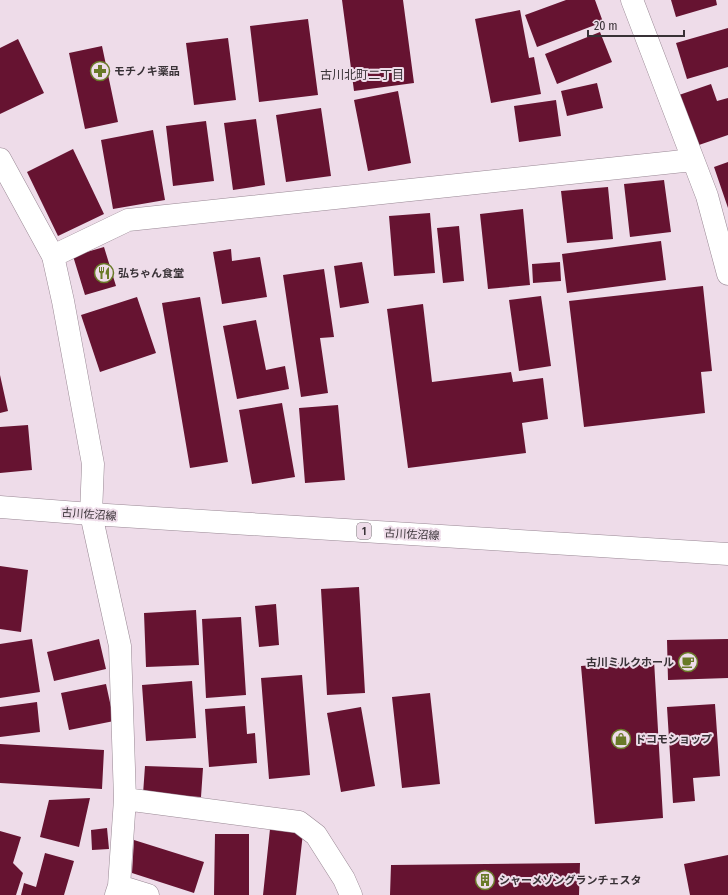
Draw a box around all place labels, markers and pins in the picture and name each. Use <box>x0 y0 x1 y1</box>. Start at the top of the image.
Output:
pharmacy icon: モチノキ薬品 <box>89 60 111 82</box>
place label: モチノキ薬品 <box>114 65 180 78</box>
restaurant icon: 弘ちゃん食堂 <box>93 262 115 284</box>
place label: 弘ちゃん食堂 <box>118 267 184 280</box>
cafe icon: 古川ミルクホール <box>677 651 699 673</box>
place label: 古川ミルクホール <box>586 656 674 669</box>
shop icon: ドコモショップ <box>610 728 632 750</box>
place label: ドコモショップ <box>635 733 712 746</box>
building icon: シャーメゾングランチェスタ <box>474 869 496 891</box>
place label: シャーメゾングランチェスタ <box>499 874 642 887</box>

